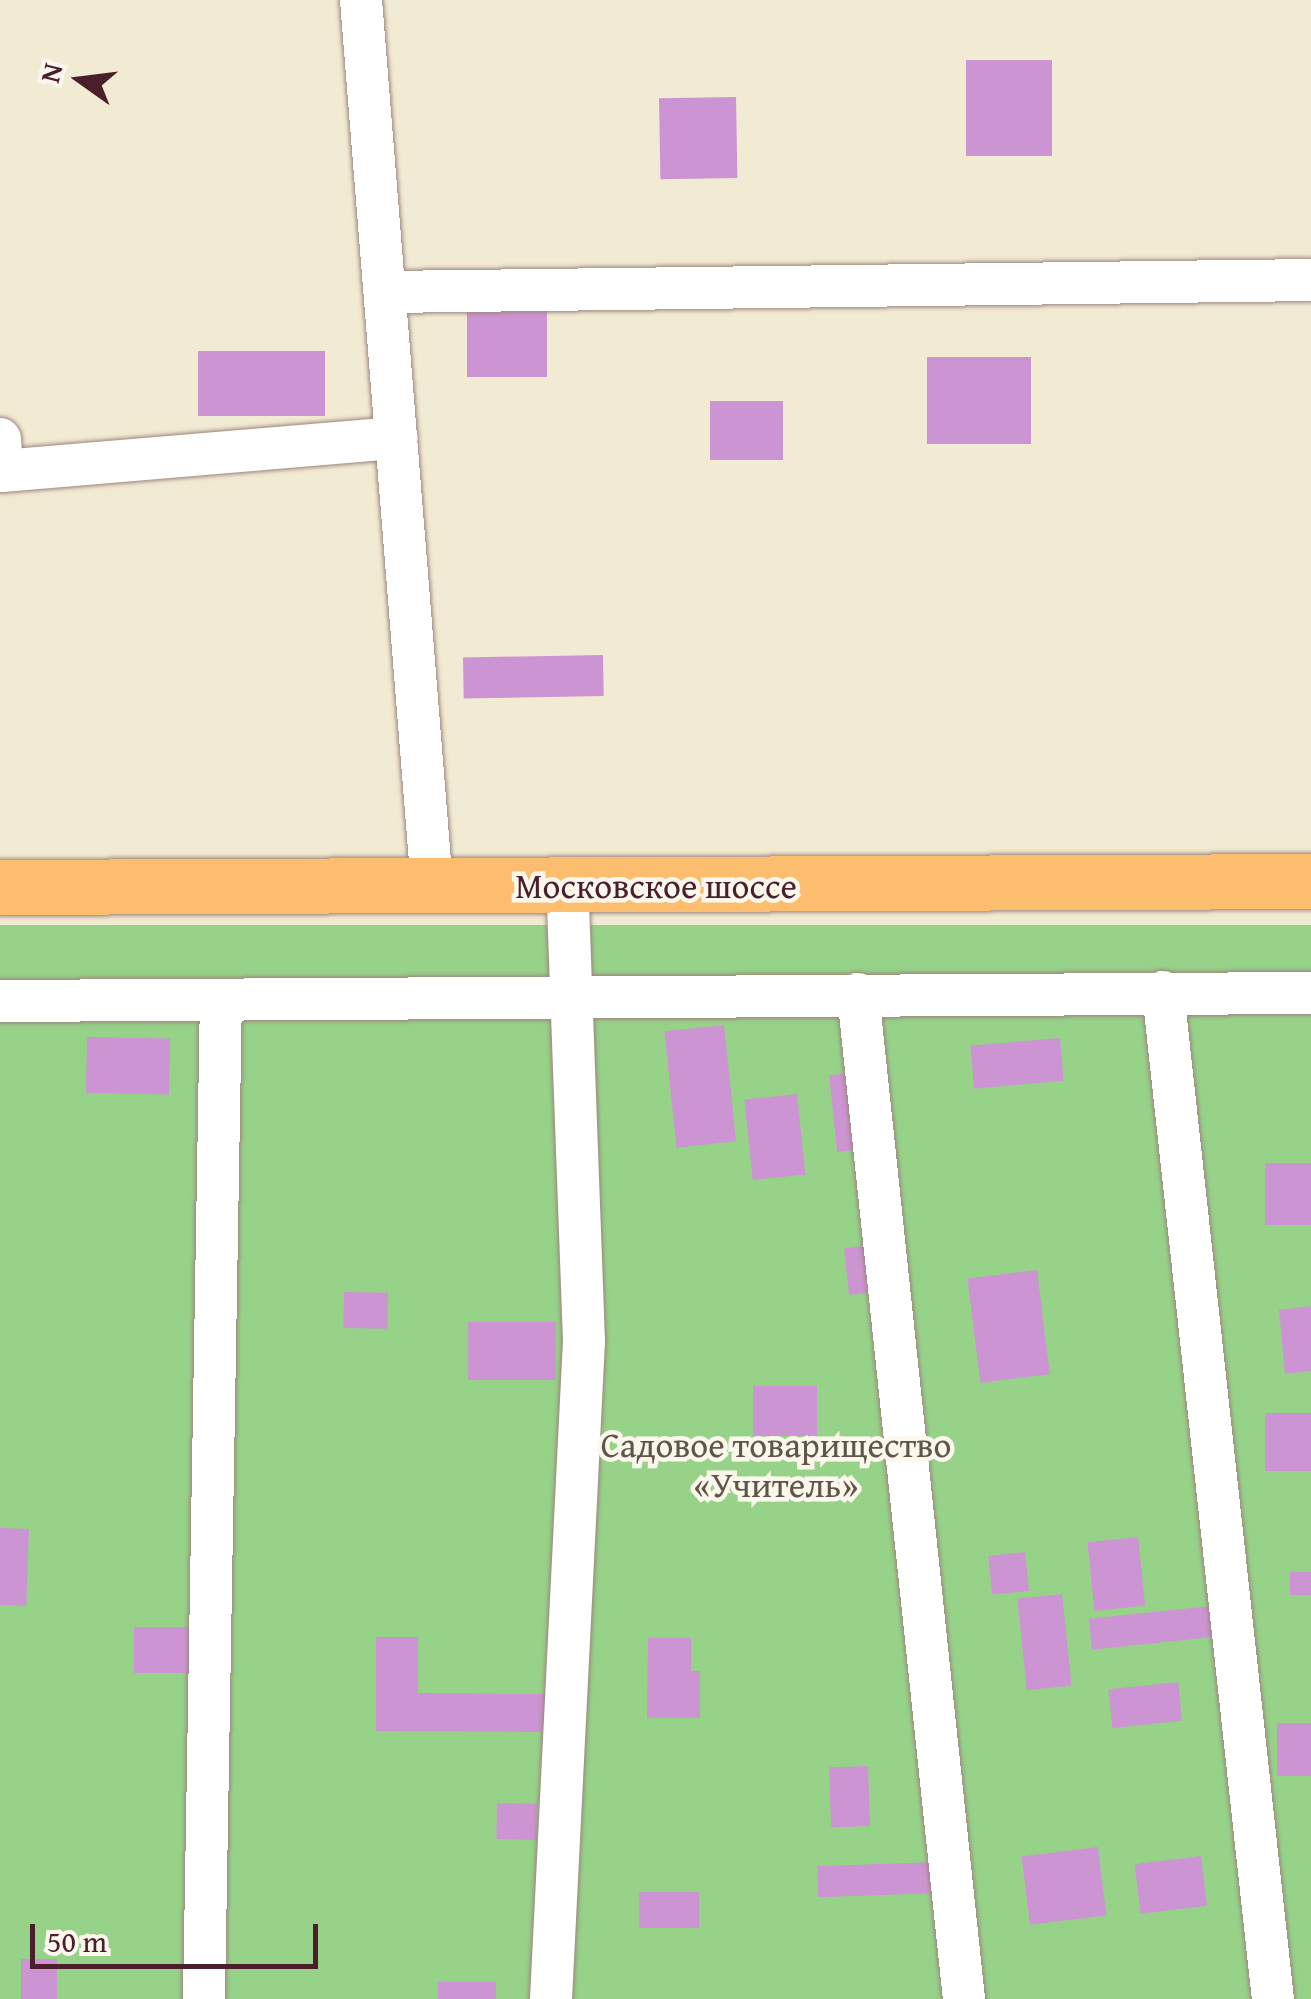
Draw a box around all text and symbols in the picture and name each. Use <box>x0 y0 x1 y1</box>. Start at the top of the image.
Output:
north arrow <box>30 30 130 130</box>
text: N <box>28 59 73 87</box>
street label: Московское шоссе <box>515 865 797 907</box>
park label: Садовое товарищество «Учитель» <box>601 1424 951 1506</box>
scale bar <box>35 1904 322 1966</box>
text: 50 m <box>47 1919 107 1963</box>

